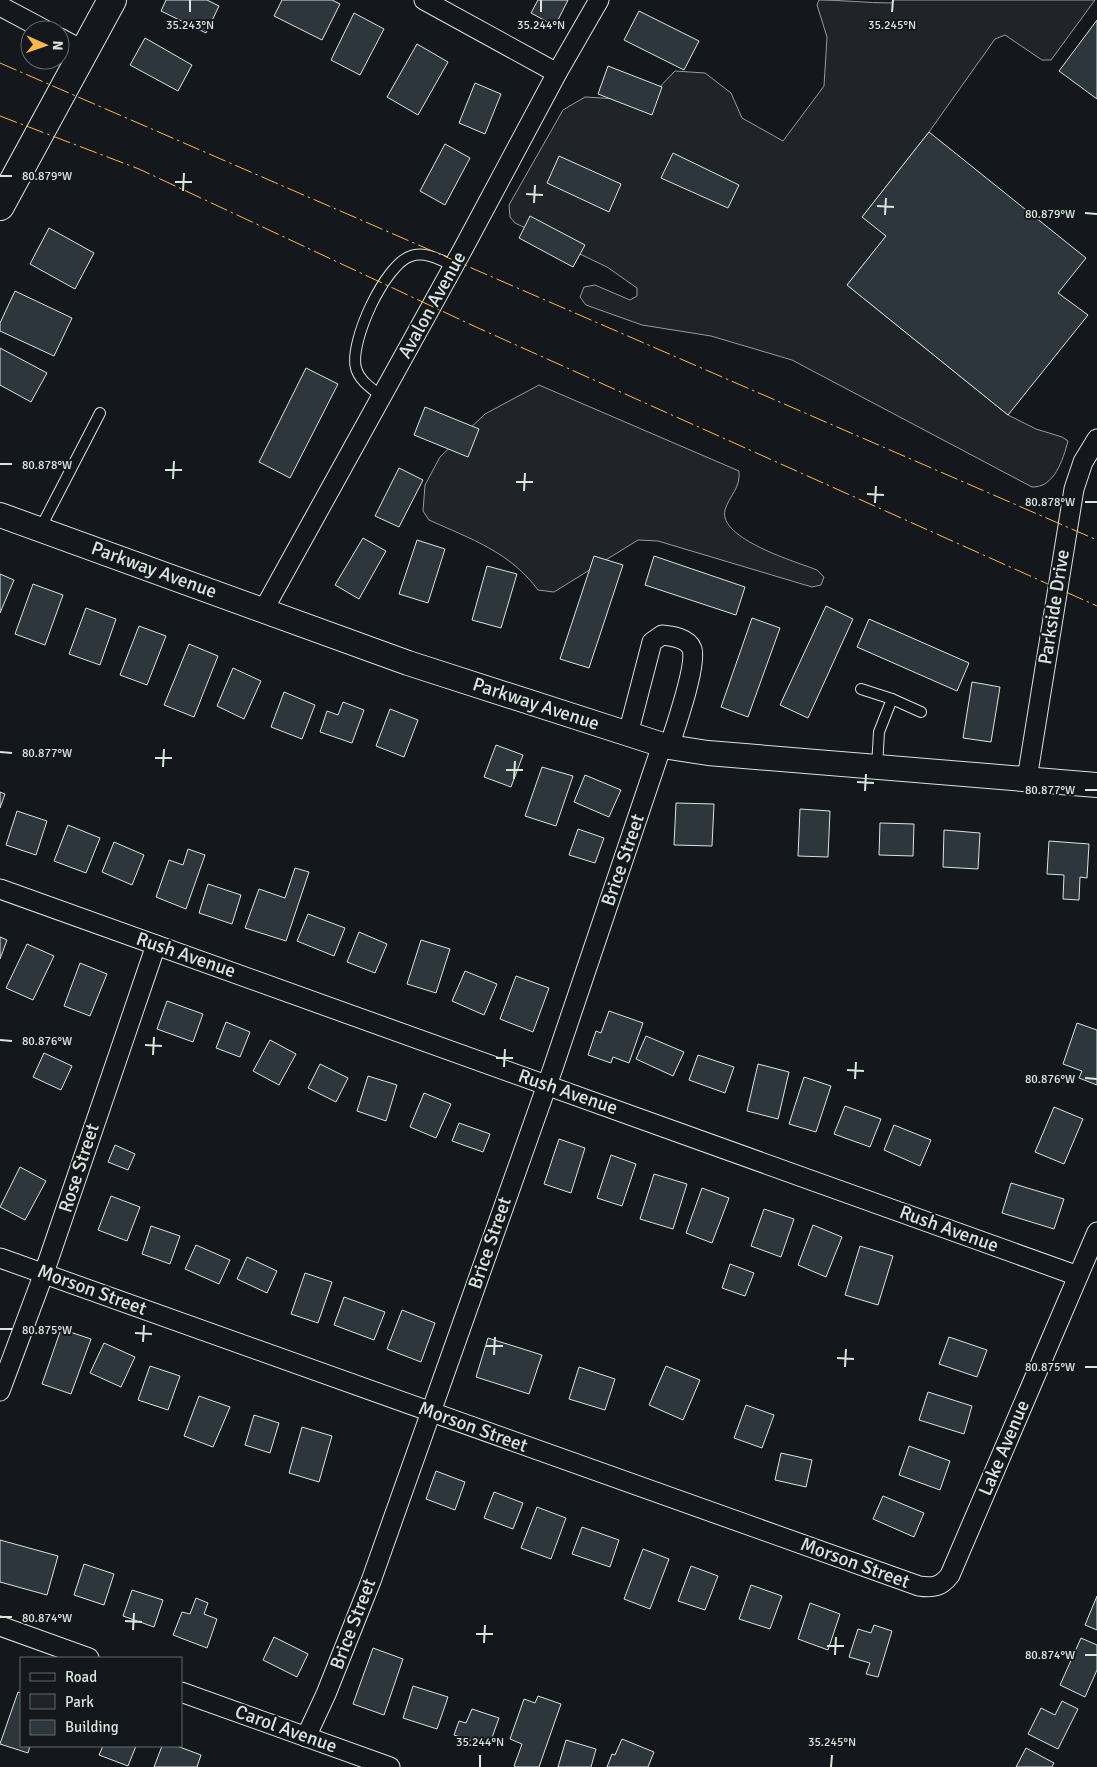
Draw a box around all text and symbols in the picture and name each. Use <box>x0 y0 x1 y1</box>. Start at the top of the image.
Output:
text: 35.243°N <box>166 18 214 33</box>
text: 35.244°N <box>517 18 565 33</box>
text: 35.245°N <box>868 18 916 33</box>
north arrow <box>20 20 70 70</box>
text: N <box>49 40 66 51</box>
text: 80.879°W <box>22 169 72 184</box>
text: 80.879°W <box>1025 207 1075 222</box>
street label: Avalon Avenue <box>393 247 471 363</box>
text: 80.878°W <box>22 458 72 473</box>
text: 80.878°W <box>1025 495 1075 510</box>
street label: Parkway Avenue <box>88 536 220 604</box>
street label: Parkside Drive <box>1033 548 1075 666</box>
street label: Parkway Avenue <box>470 672 602 736</box>
text: 80.877°W <box>22 746 72 761</box>
text: 80.877°W <box>1025 783 1075 798</box>
street label: Brice Street <box>596 811 650 909</box>
street label: Rush Avenue <box>133 927 239 983</box>
text: 80.876°W <box>22 1034 72 1049</box>
street label: Rush Avenue <box>515 1064 621 1120</box>
text: 80.876°W <box>1025 1072 1075 1087</box>
street label: Rose Street <box>53 1120 105 1216</box>
street label: Brice Street <box>463 1194 517 1292</box>
street label: Rush Avenue <box>896 1200 1002 1258</box>
street label: Morson Street <box>34 1259 150 1321</box>
text: 80.875°W <box>22 1323 72 1338</box>
text: 80.875°W <box>1025 1360 1075 1375</box>
street label: Morson Street <box>415 1396 531 1458</box>
street label: Lake Avenue <box>973 1397 1035 1499</box>
street label: Morson Street <box>797 1532 913 1594</box>
street label: Brice Street <box>325 1575 381 1673</box>
text: 80.874°W <box>22 1611 72 1626</box>
text: 80.874°W <box>1025 1648 1075 1663</box>
legend <box>20 1657 182 1747</box>
text: Road <box>65 1668 97 1686</box>
text: Park <box>65 1693 94 1711</box>
street label: Carol Avenue <box>232 1699 340 1759</box>
text: Building <box>65 1718 119 1736</box>
text: 35.244°N <box>456 1735 504 1750</box>
text: 35.245°N <box>808 1735 856 1750</box>

